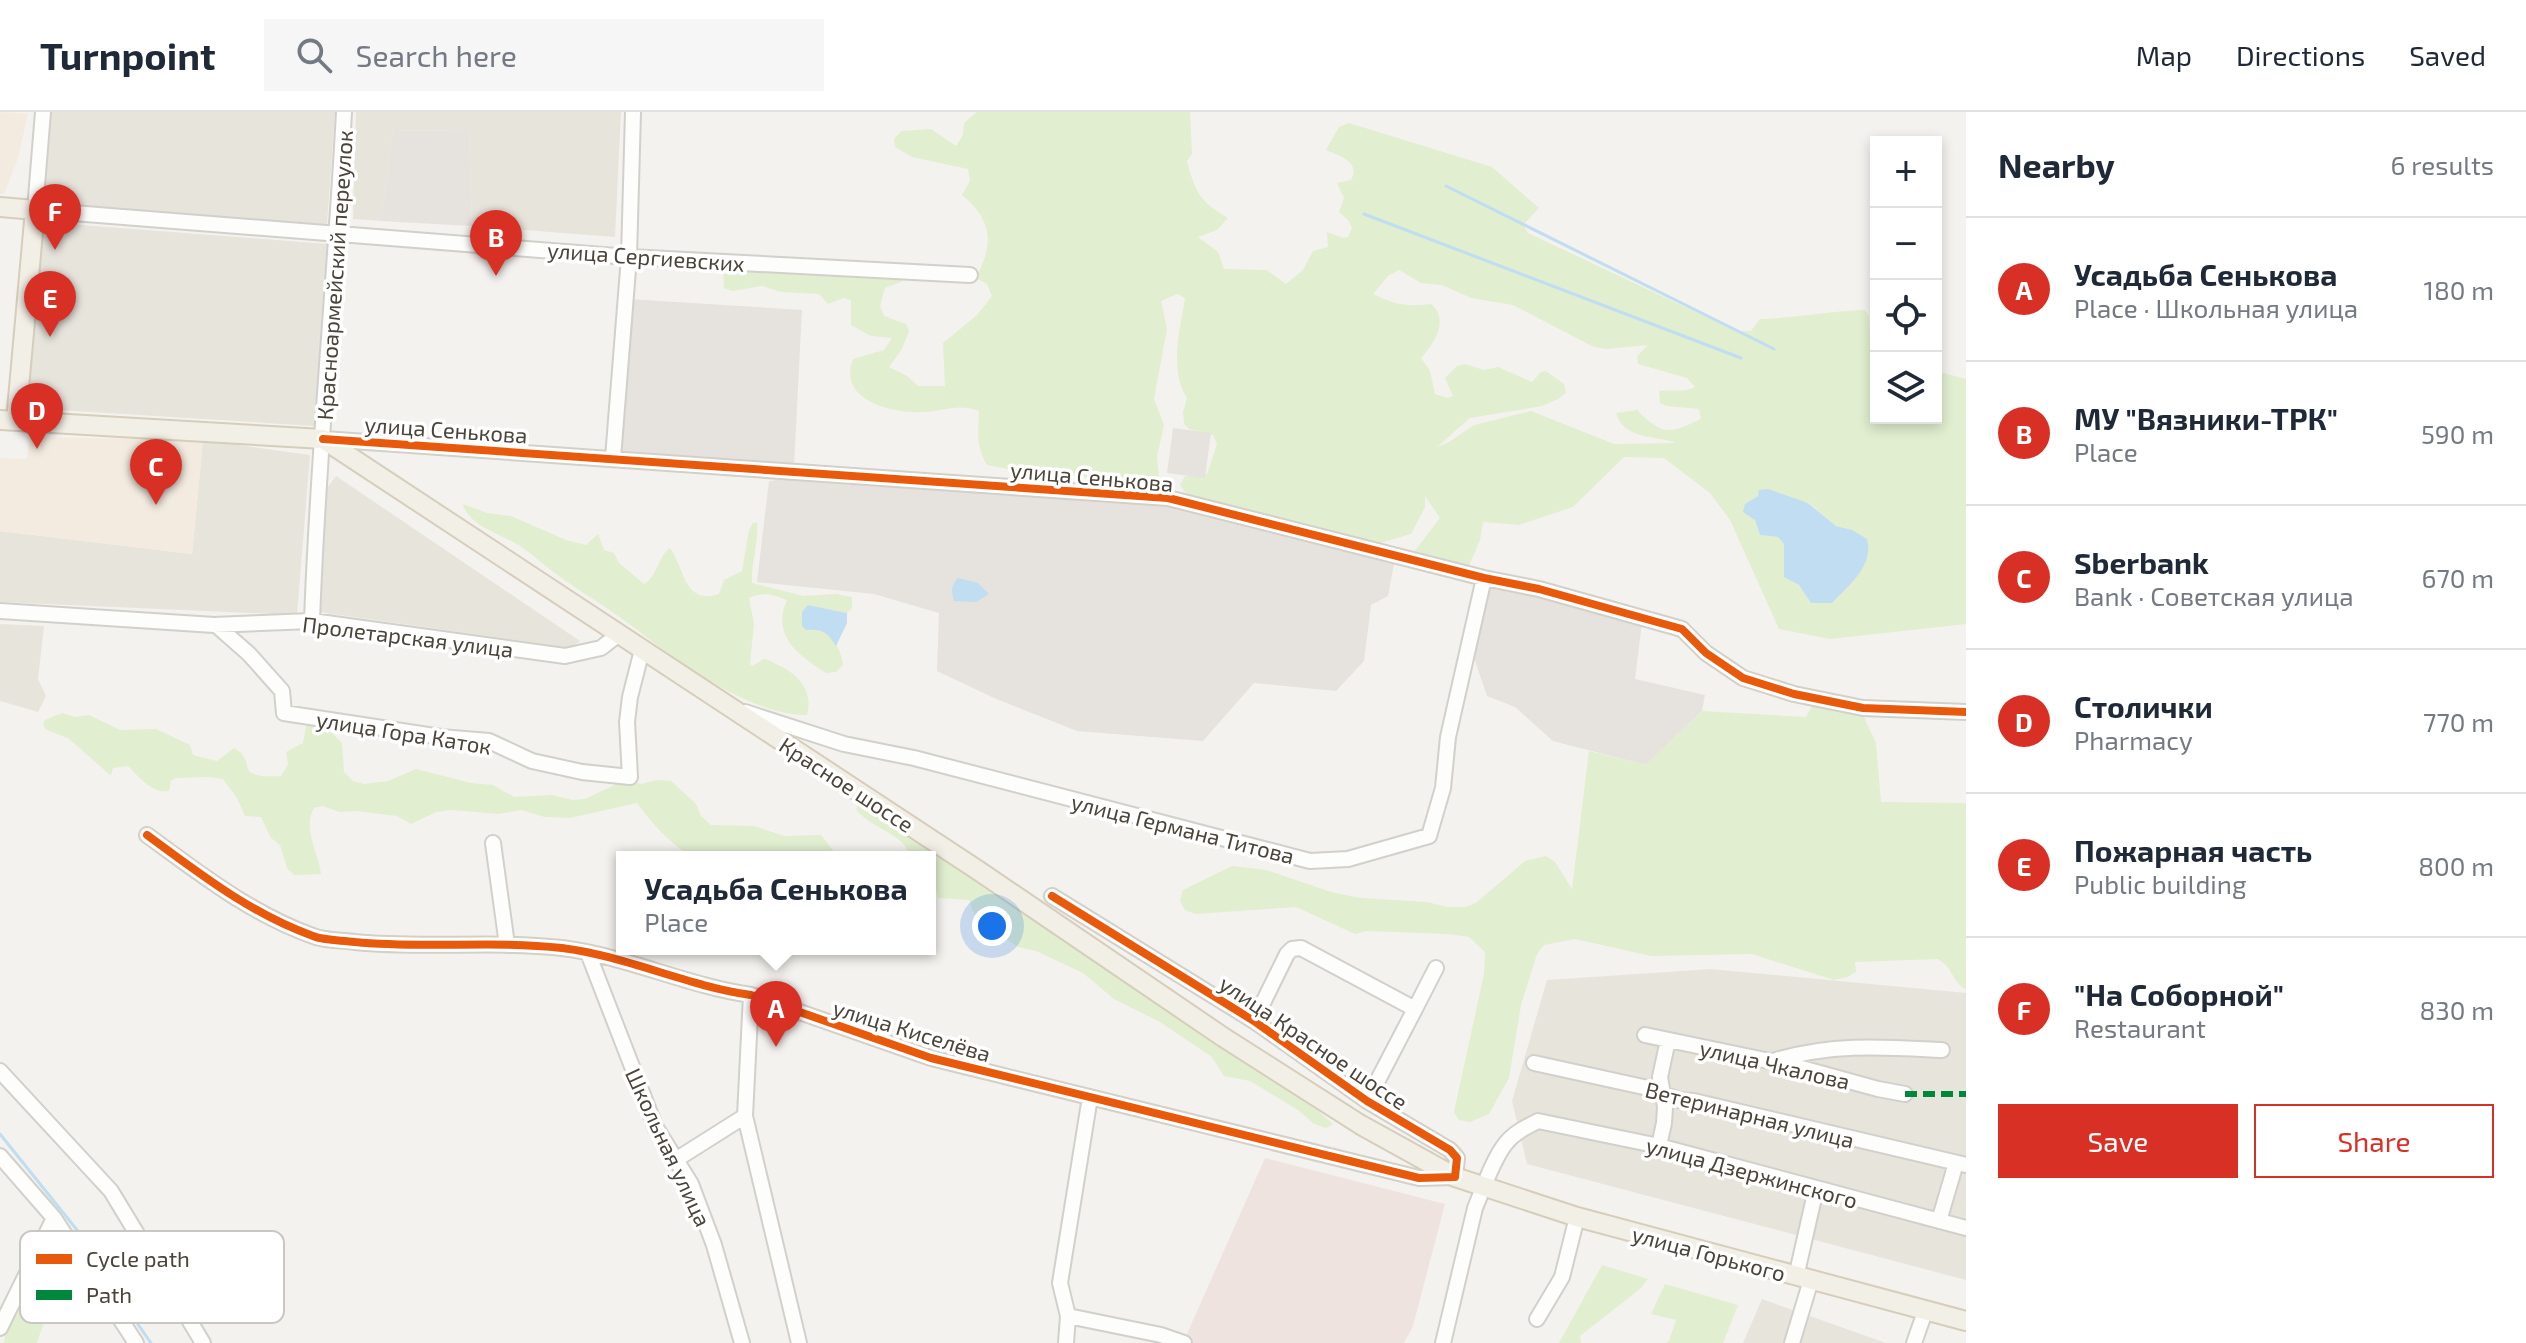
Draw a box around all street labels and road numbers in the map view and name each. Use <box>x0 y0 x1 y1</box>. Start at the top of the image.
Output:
street label: Красноармейский переулок <box>311 129 358 421</box>
street label: улица Сергиевских <box>546 236 746 277</box>
street label: улица Сенькова <box>364 410 528 449</box>
street label: улица Сенькова <box>1009 456 1175 497</box>
street label: Пролетарская улица <box>301 610 515 663</box>
street label: улица Гора Каток <box>314 705 494 760</box>
street label: Красное шоссе <box>775 731 919 837</box>
street label: улица Германа Титова <box>1069 788 1297 869</box>
street label: улица Красное шоссе <box>1215 969 1413 1115</box>
street label: улица Киселёва <box>830 994 994 1067</box>
street label: улица Чкалова <box>1697 1034 1853 1095</box>
street label: Школьная улица <box>620 1064 717 1231</box>
street label: Ветеринарная улица <box>1643 1075 1857 1154</box>
street label: улица Дзержинского <box>1643 1131 1861 1214</box>
street label: улица Горького <box>1629 1220 1789 1287</box>

